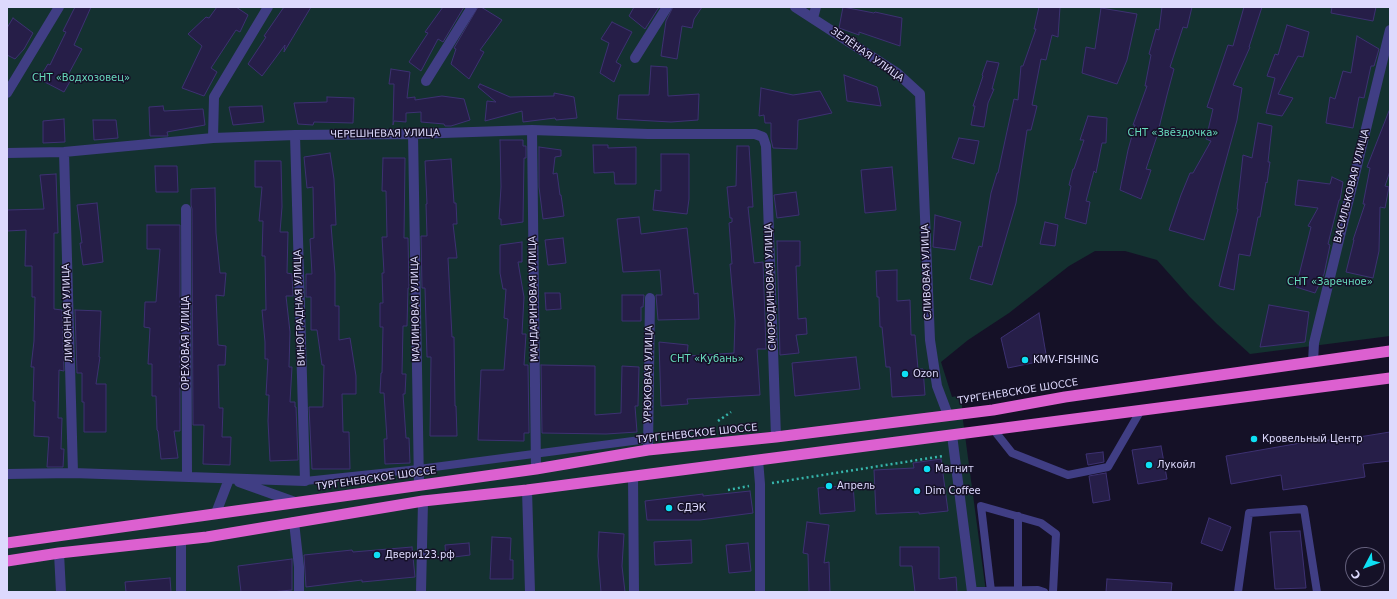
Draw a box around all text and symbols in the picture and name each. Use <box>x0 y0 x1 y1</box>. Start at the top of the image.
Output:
street label: ЗЕЛЁНАЯ УЛИЦА <box>828 25 906 85</box>
park label: СНТ «Водхозовец» <box>32 72 130 84</box>
street label: ЧЕРЕШНЕВАЯ УЛИЦА <box>330 127 440 141</box>
park label: СНТ «Звёздочка» <box>1128 127 1218 139</box>
street label: ВАСИЛЬКОВАЯ УЛИЦА <box>1332 128 1372 244</box>
street label: СМОРОДИНОВАЯ УЛИЦА <box>763 223 779 351</box>
street label: СЛИВОВАЯ УЛИЦА <box>919 224 935 320</box>
street label: МАНДАРИНОВАЯ УЛИЦА <box>527 236 541 362</box>
street label: ВИНОГРАДНАЯ УЛИЦА <box>292 249 308 367</box>
street label: МАЛИНОВАЯ УЛИЦА <box>409 256 423 362</box>
street label: ЛИМОННАЯ УЛИЦА <box>60 263 76 363</box>
park label: СНТ «Заречное» <box>1287 276 1373 288</box>
street label: ОРЕХОВАЯ УЛИЦА <box>180 296 192 390</box>
street label: УРЮКОВАЯ УЛИЦА <box>642 325 656 423</box>
park label: СНТ «Кубань» <box>670 353 744 365</box>
place label: KMV-FISHING <box>1033 354 1099 366</box>
marker: KMV-FISHING <box>1020 355 1030 365</box>
place label: Ozon <box>913 368 939 380</box>
marker: Ozon <box>900 369 910 379</box>
street label: ТУРГЕНЕВСКОЕ ШОССЕ <box>957 377 1079 407</box>
street label: ТУРГЕНЕВСКОЕ ШОССЕ <box>636 422 758 446</box>
place label: Кровельный Центр <box>1262 433 1363 445</box>
marker: Кровельный Центр <box>1249 434 1259 444</box>
place label: Лукойл <box>1157 459 1195 471</box>
marker: Лукойл <box>1144 460 1154 470</box>
place label: Магнит <box>935 463 974 475</box>
marker: Магнит <box>922 464 932 474</box>
street label: ТУРГЕНЕВСКОЕ ШОССЕ <box>315 465 437 493</box>
place label: Апрель <box>837 480 875 492</box>
marker: Апрель <box>824 481 834 491</box>
place label: Dim Coffee <box>925 485 981 497</box>
marker: Dim Coffee <box>912 486 922 496</box>
place label: СДЭК <box>677 502 706 514</box>
marker: СДЭК <box>664 503 674 513</box>
north arrow <box>1345 547 1385 587</box>
place label: Двери123.рф <box>385 549 455 561</box>
marker: Двери123.рф <box>372 550 382 560</box>
text: С <box>1349 567 1364 582</box>

